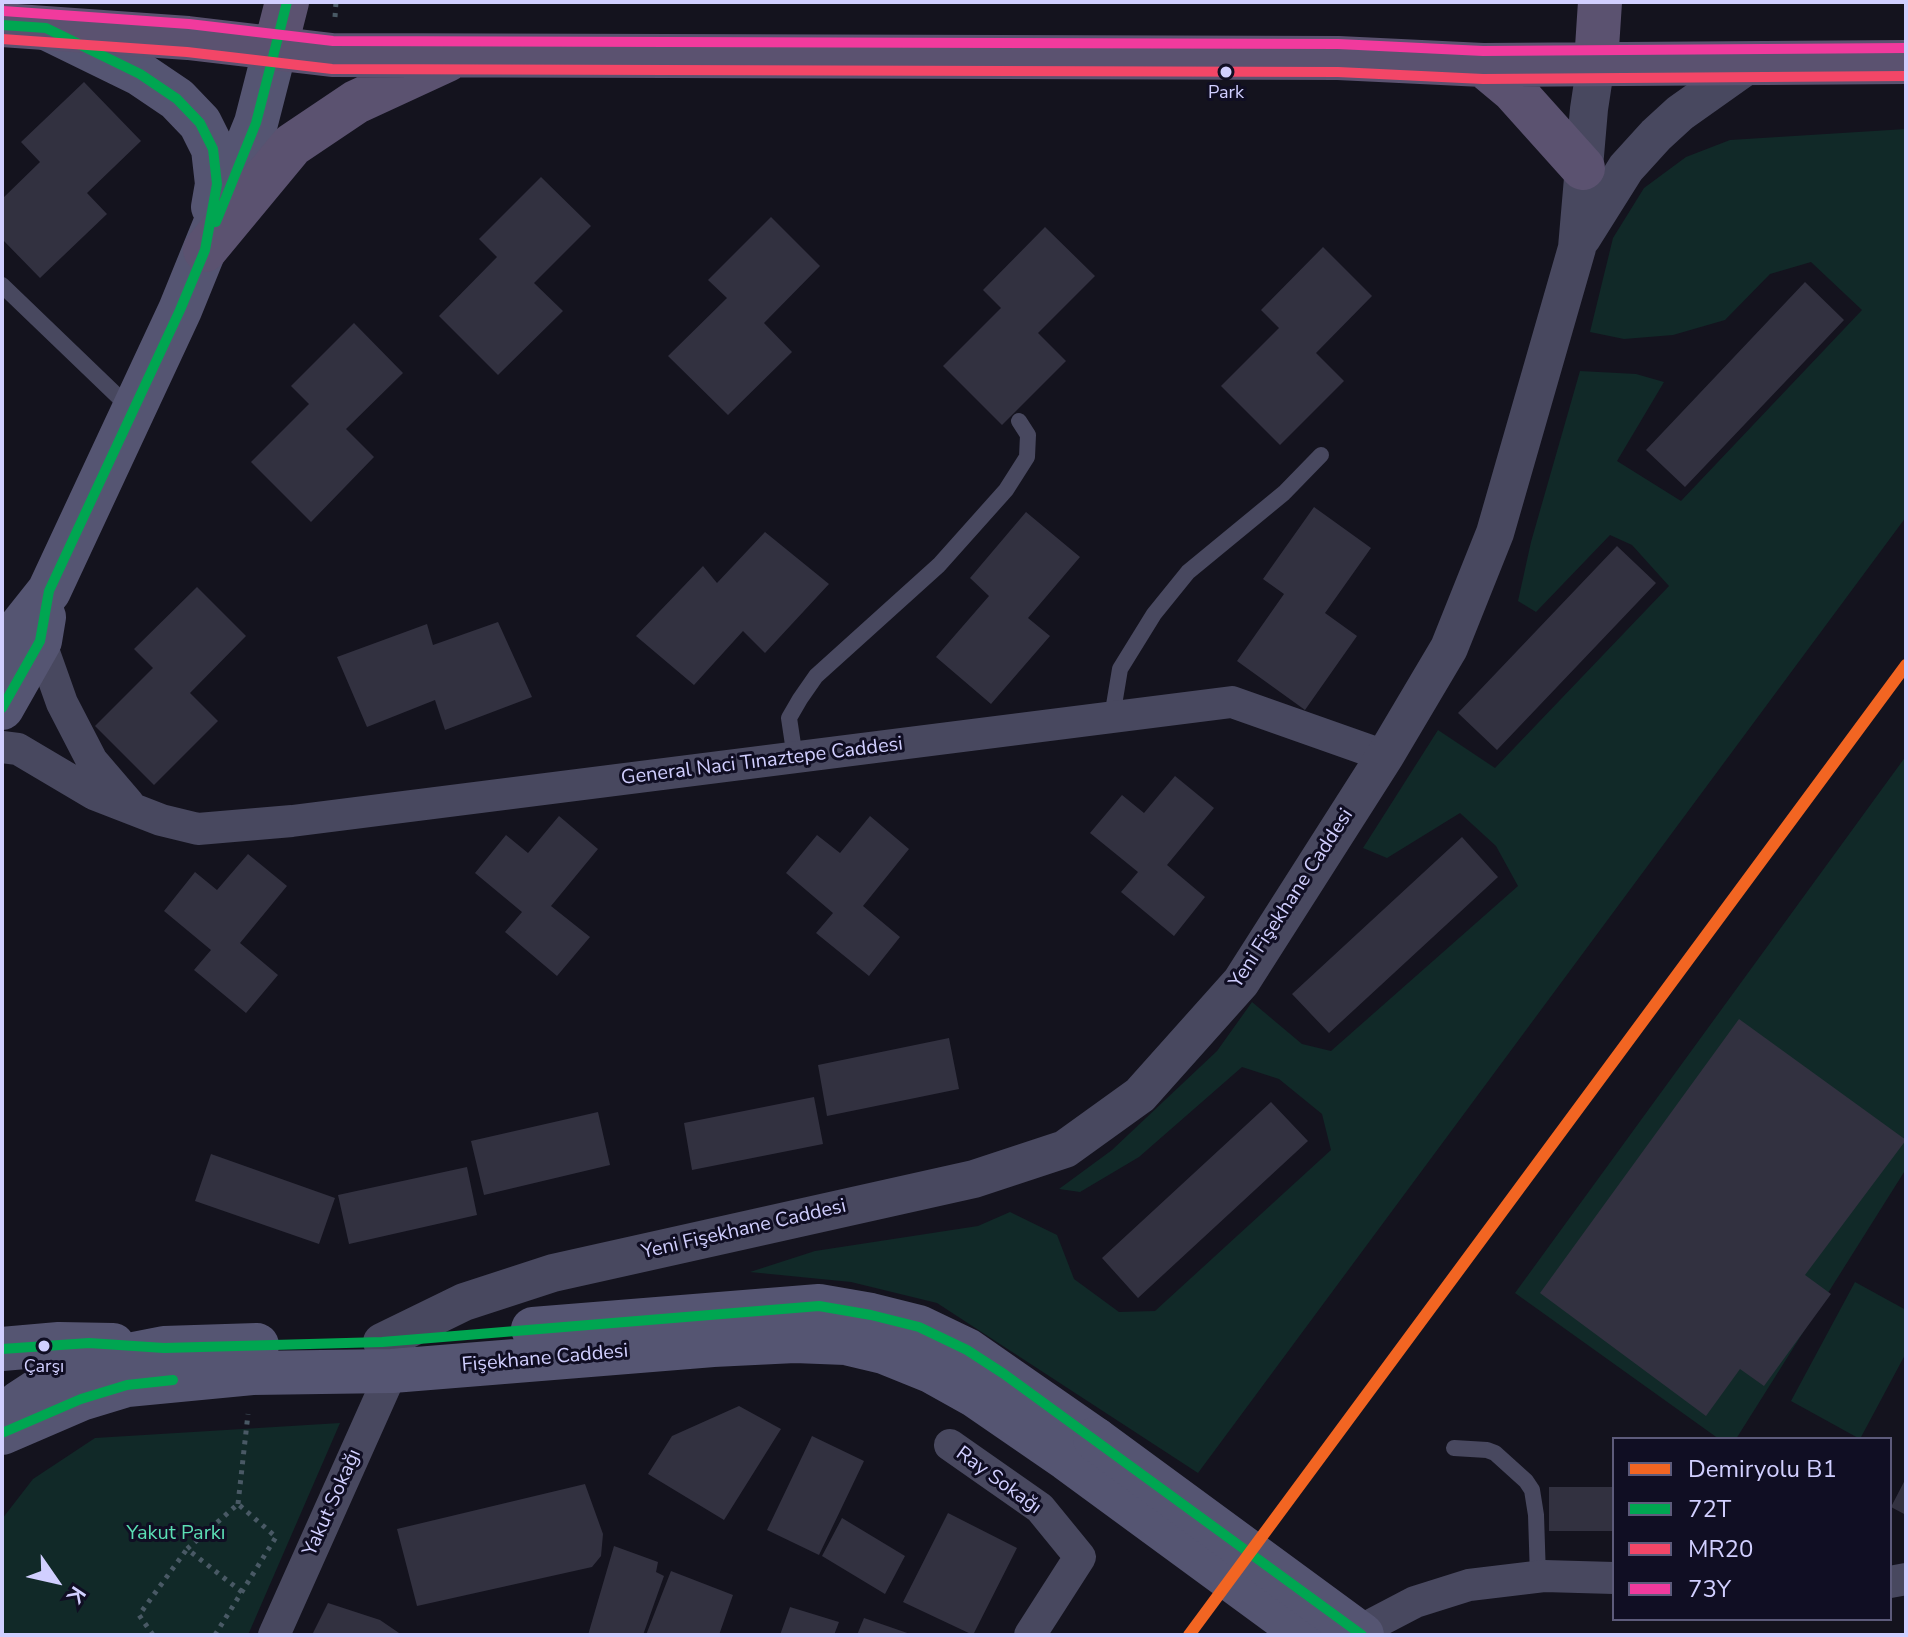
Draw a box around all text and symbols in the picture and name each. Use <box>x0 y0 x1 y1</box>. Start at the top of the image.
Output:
marker: Park <box>1218 64 1234 80</box>
place label: Park <box>1208 83 1244 105</box>
street label: General Naci Tınaztepe Caddesi <box>620 733 904 791</box>
street label: Yeni Fişekhane Caddesi <box>1225 805 1359 993</box>
street label: Yeni Fişekhane Caddesi <box>639 1195 849 1265</box>
marker: Çarşı <box>36 1338 52 1354</box>
street label: Fişekhane Caddesi <box>461 1340 629 1378</box>
place label: Çarşı <box>24 1357 64 1379</box>
legend <box>1612 1437 1892 1621</box>
street label: Ray Sokağı <box>951 1442 1045 1520</box>
street label: Yakut Sokağı <box>299 1446 367 1560</box>
text: Demiryolu B1 <box>1688 1453 1837 1485</box>
text: 72T <box>1688 1493 1731 1525</box>
park label: Yakut Parkı <box>127 1522 225 1546</box>
text: MR20 <box>1688 1533 1753 1565</box>
north arrow <box>16 1541 96 1621</box>
text: 73Y <box>1688 1573 1731 1605</box>
text: K <box>59 1580 92 1609</box>

